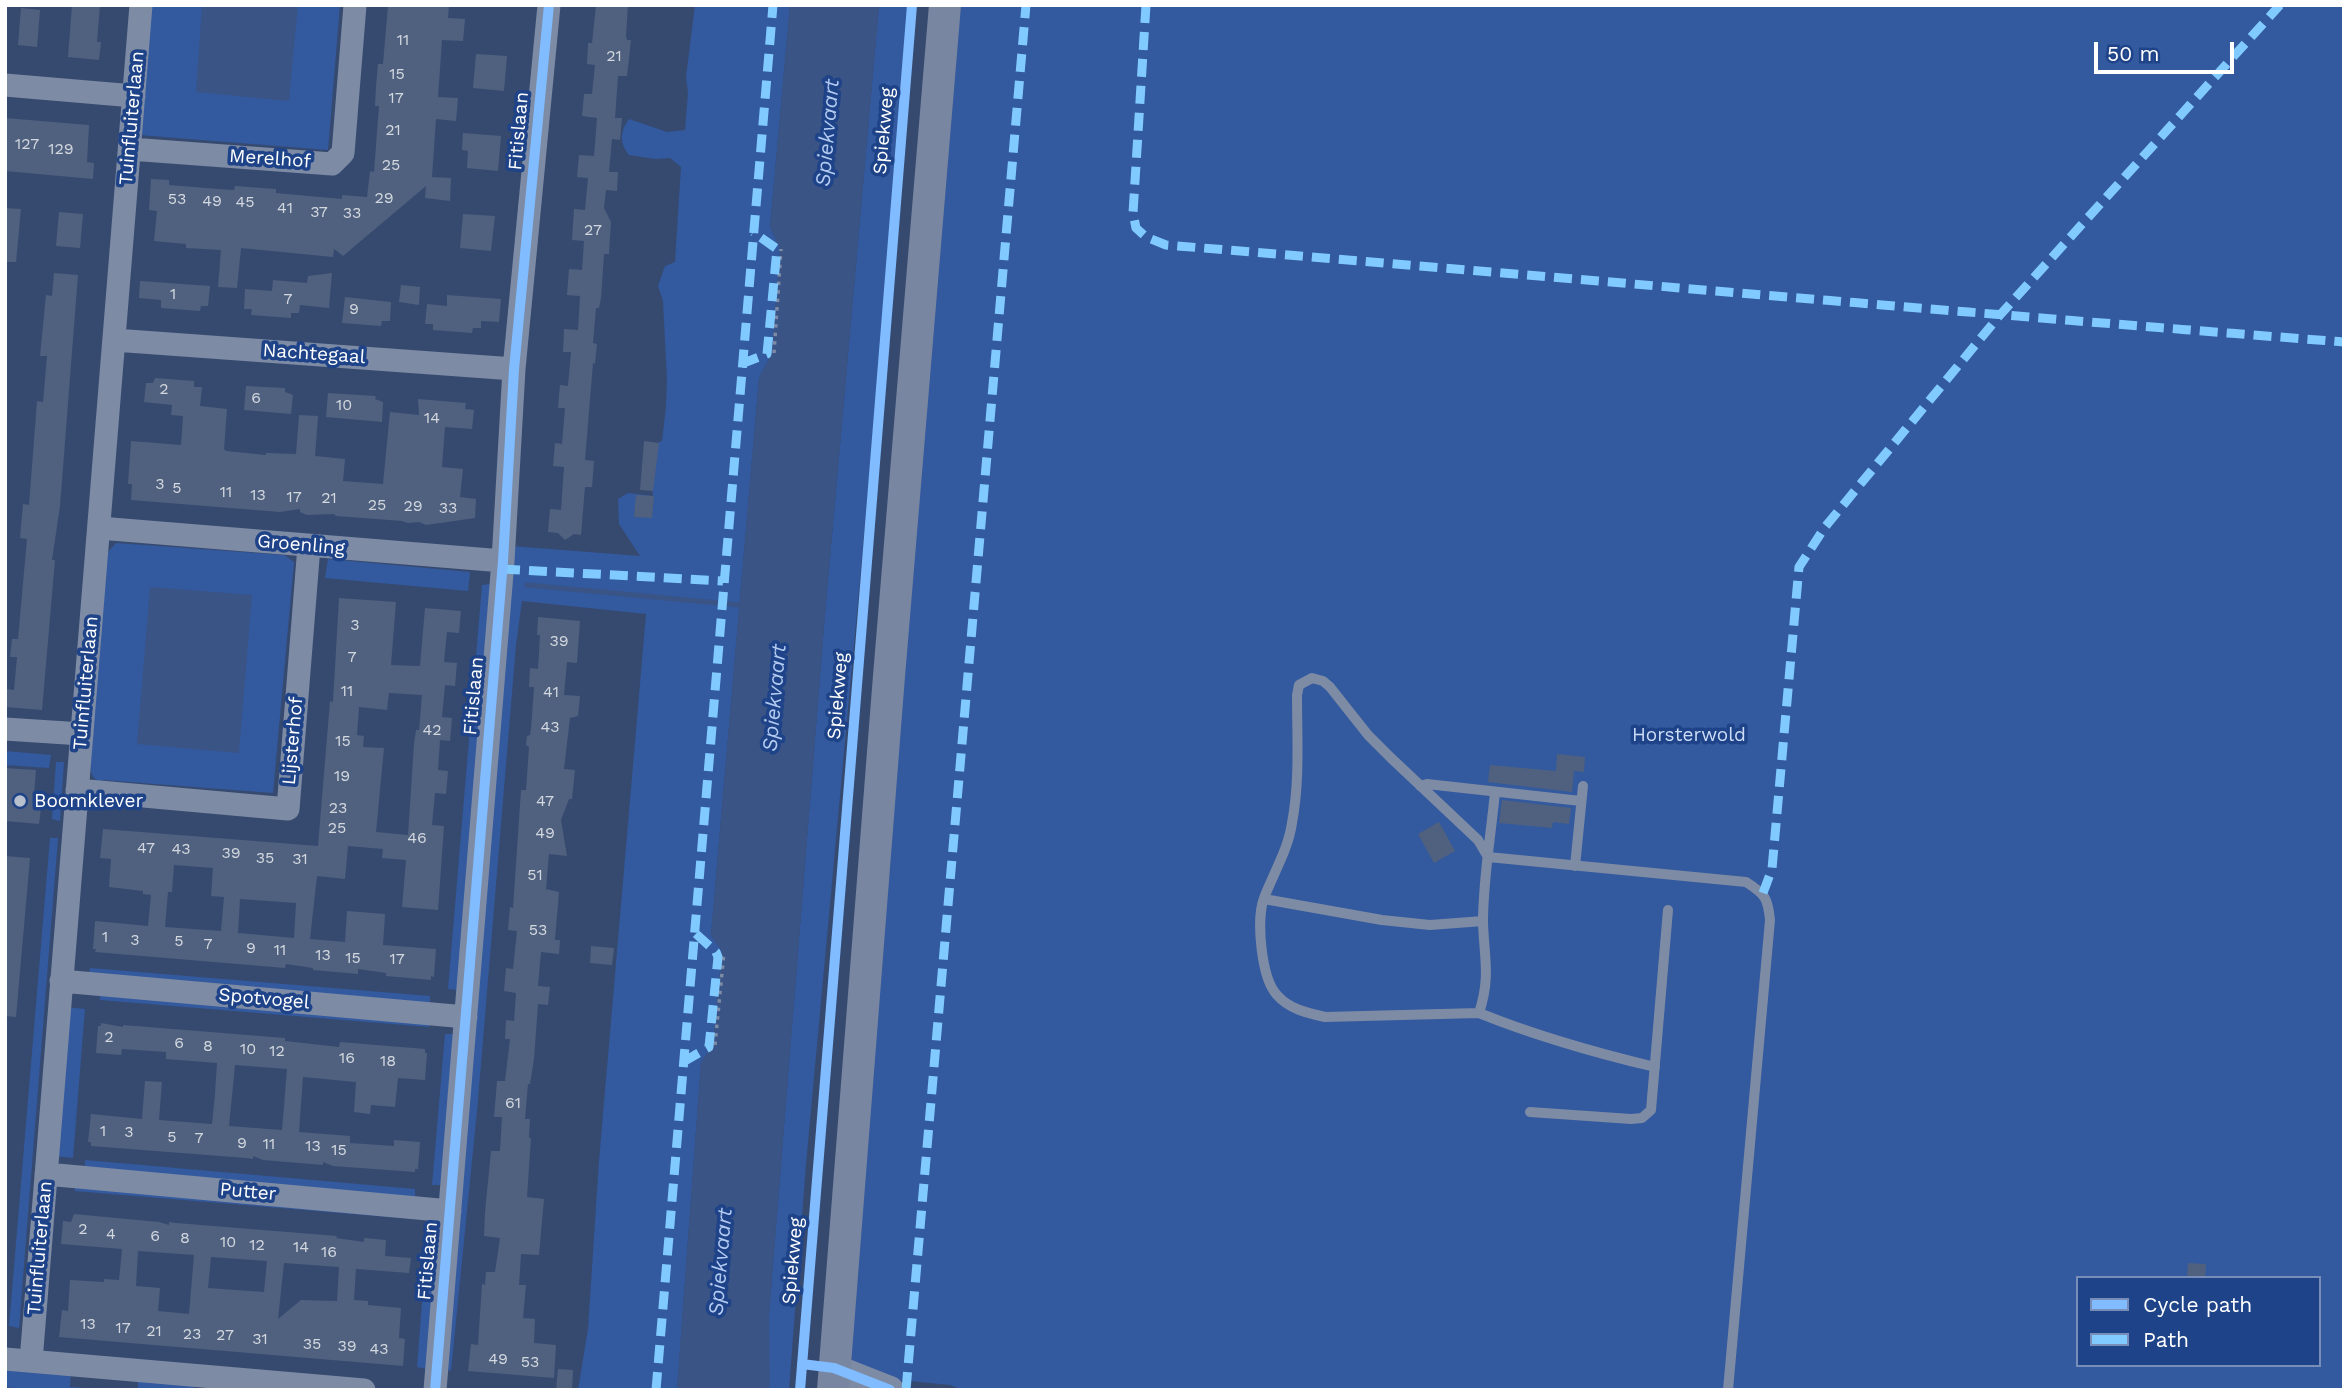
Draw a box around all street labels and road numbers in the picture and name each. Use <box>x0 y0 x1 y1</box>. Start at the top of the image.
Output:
street label: Tuinfluiterlaan <box>115 50 149 186</box>
street label: Spiekweg <box>869 86 899 176</box>
street label: Fitislaan <box>504 91 534 171</box>
street label: Merelhof <box>228 145 312 173</box>
street label: Nachtegaal <box>262 339 366 369</box>
street label: Groenling <box>256 530 346 560</box>
street label: Tuinfluiterlaan <box>69 615 103 751</box>
street label: Spiekweg <box>823 651 853 741</box>
street label: Fitislaan <box>459 656 489 736</box>
street label: Lijsterhof <box>278 696 308 786</box>
street label: Spotvogel <box>218 984 310 1014</box>
street label: Putter <box>219 1178 277 1206</box>
street label: Tuinfluiterlaan <box>23 1180 57 1316</box>
street label: Spiekweg <box>778 1216 808 1306</box>
street label: Fitislaan <box>413 1221 443 1301</box>

